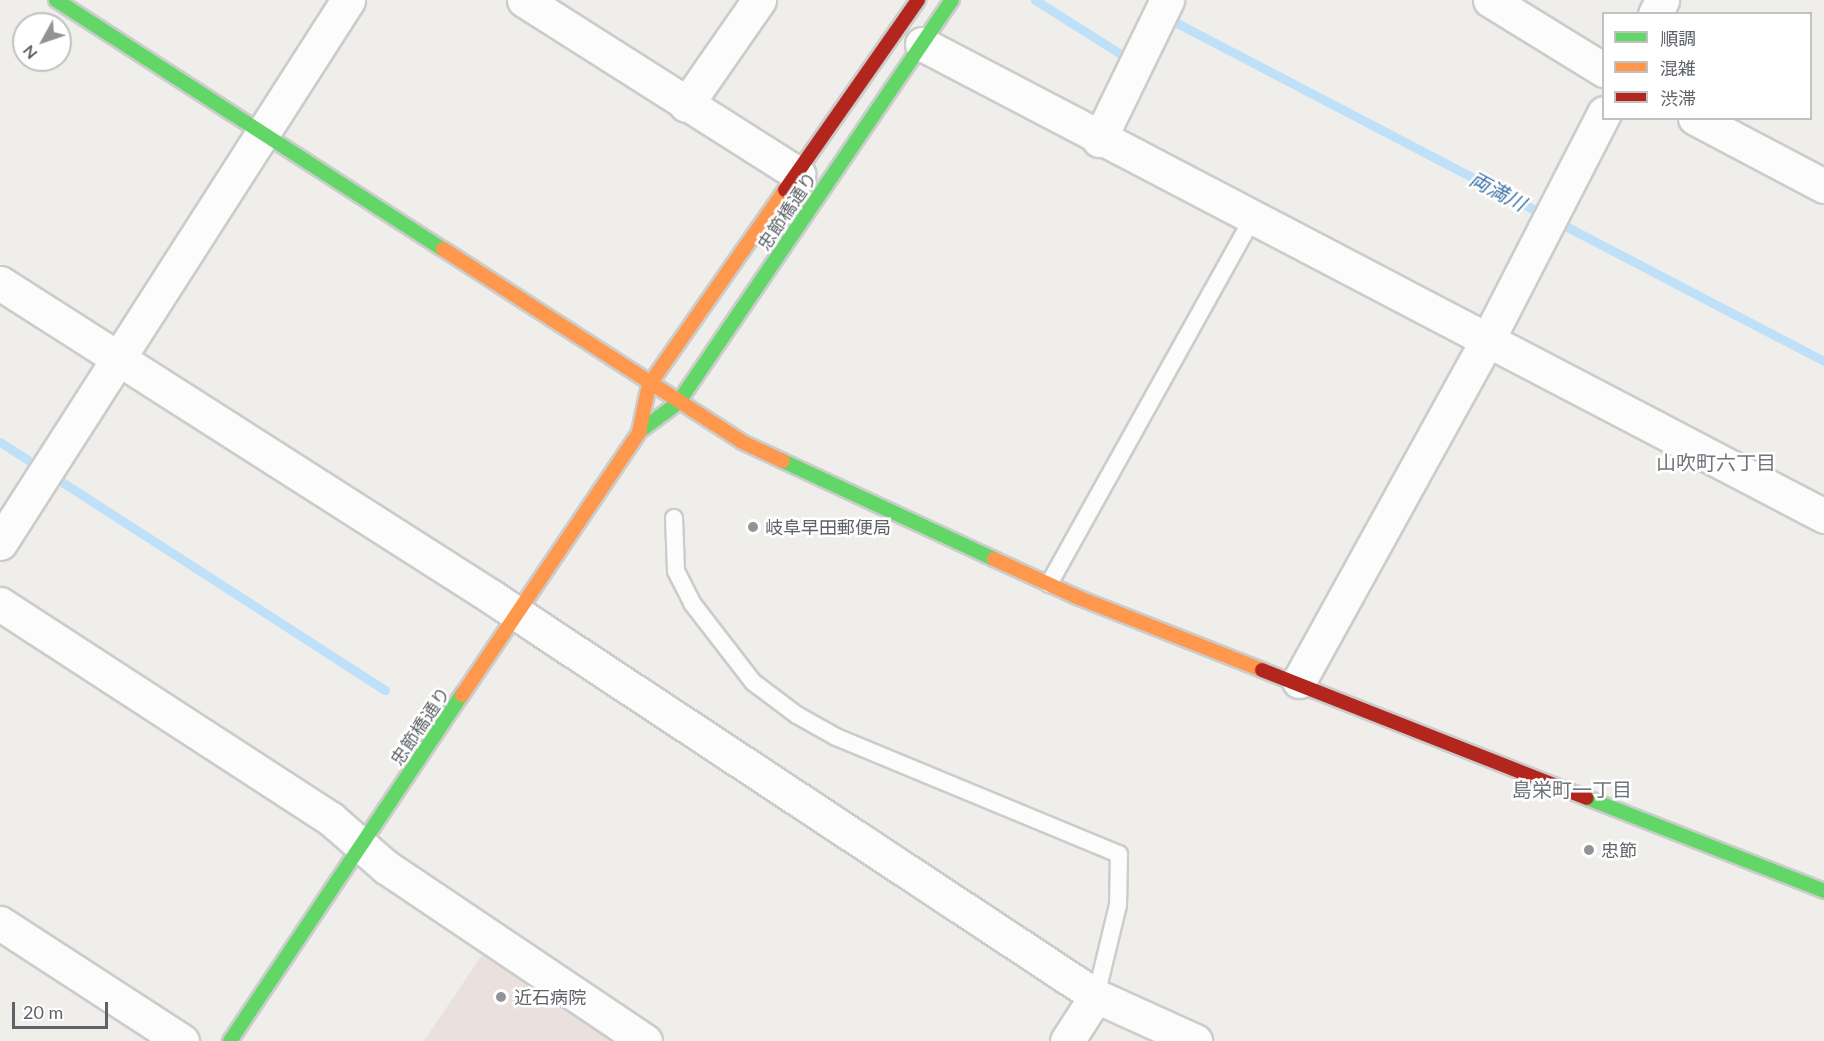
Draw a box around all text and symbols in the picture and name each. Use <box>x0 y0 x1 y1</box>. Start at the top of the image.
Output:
north arrow <box>12 12 72 72</box>
legend <box>1602 12 1812 120</box>
text: 順調 <box>1660 27 1696 49</box>
text: N <box>18 42 41 63</box>
text: 混雑 <box>1660 57 1696 79</box>
text: 渋滞 <box>1660 87 1696 109</box>
water label: 両満川 <box>1466 166 1530 216</box>
street label: 忠節橋通り <box>753 168 821 254</box>
district label: 山吹町六丁目 <box>1656 450 1776 474</box>
place label: 岐阜早田郵便局 <box>765 516 891 538</box>
marker: 岐阜早田郵便局 <box>746 520 760 534</box>
street label: 忠節橋通り <box>386 683 454 769</box>
district label: 島栄町一丁目 <box>1512 777 1632 801</box>
place label: 忠節 <box>1601 839 1637 861</box>
marker: 忠節 <box>1582 843 1596 857</box>
place label: 近石病院 <box>514 986 586 1008</box>
marker: 近石病院 <box>492 988 510 1006</box>
scale bar <box>15 990 111 1028</box>
text: 20 m <box>23 1001 63 1023</box>

